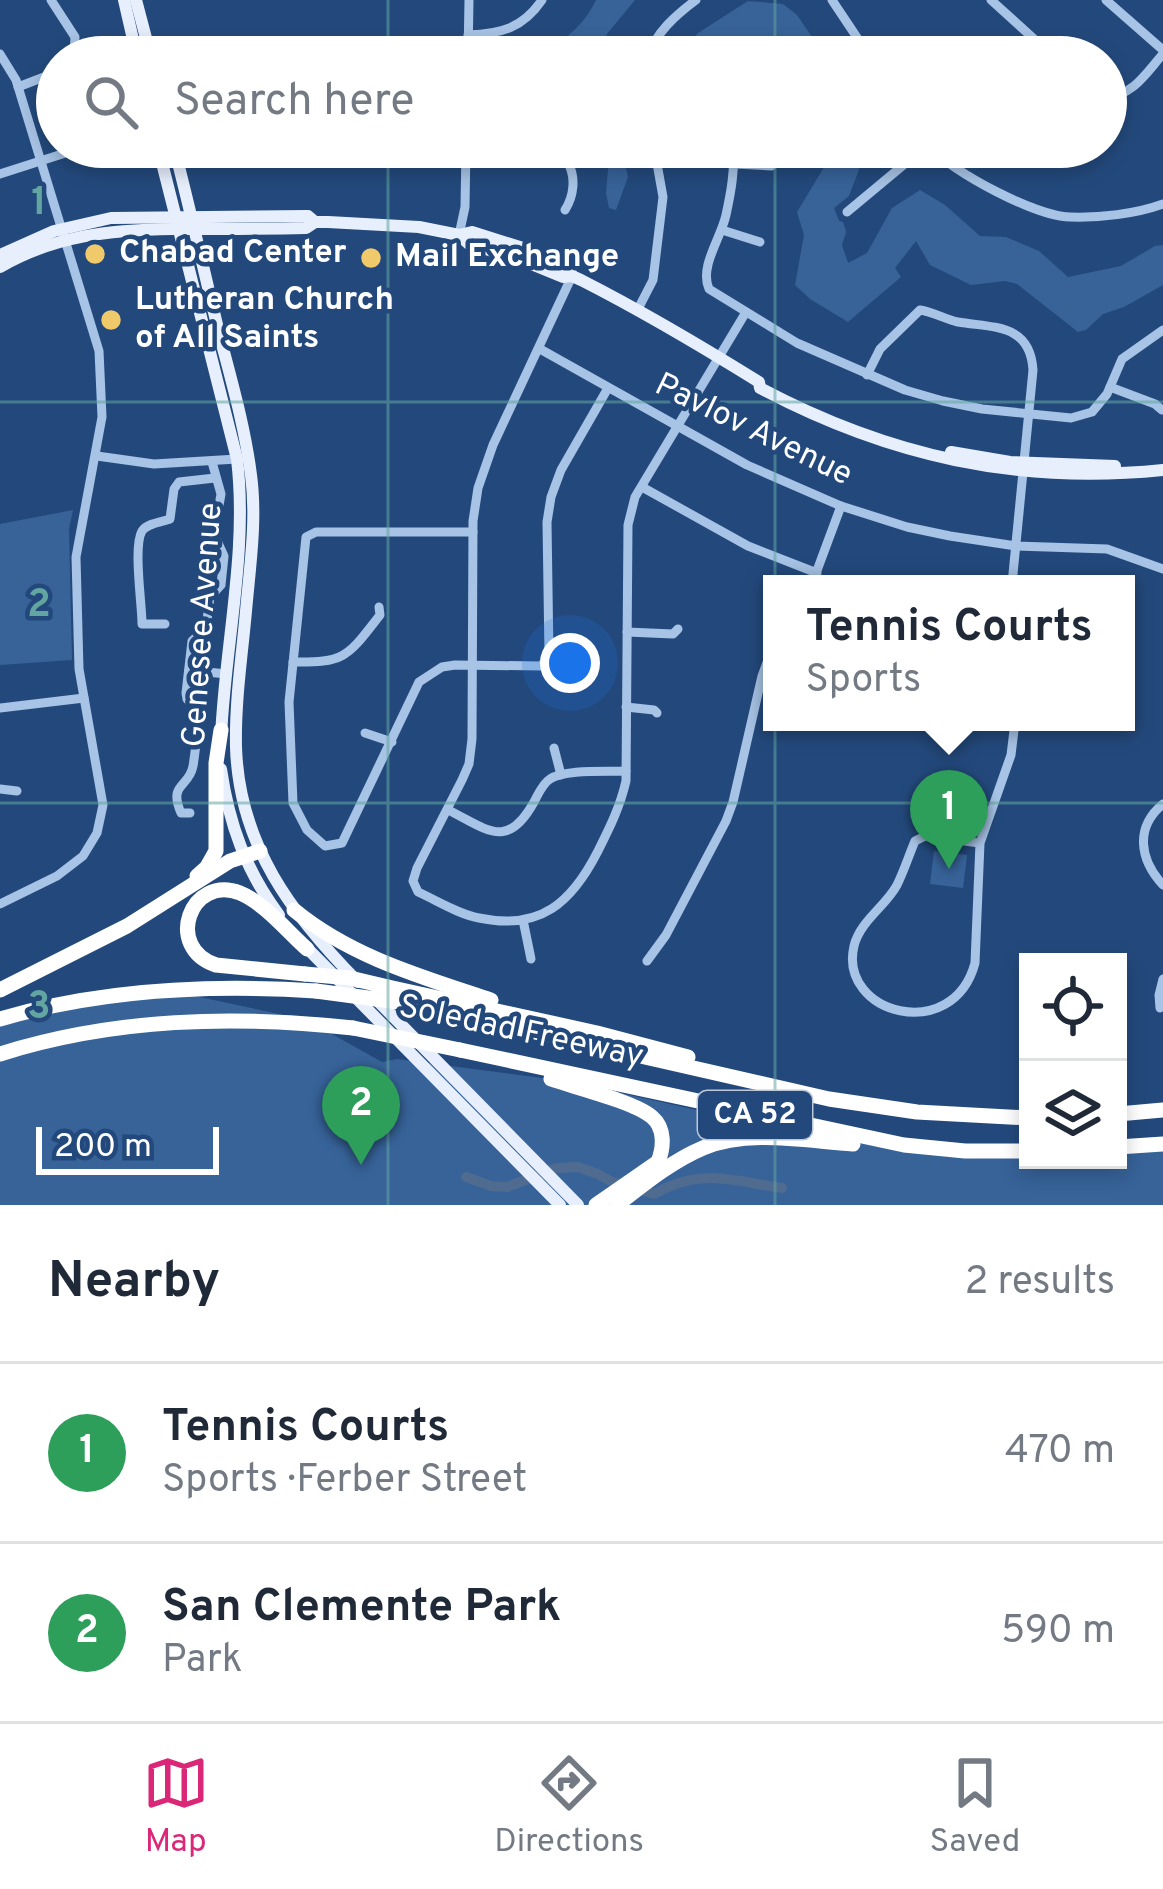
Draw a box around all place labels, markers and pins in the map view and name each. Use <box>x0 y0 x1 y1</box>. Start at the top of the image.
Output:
place label: Chabad Center <box>119 233 347 275</box>
place label: Mail Exchange <box>395 237 619 279</box>
marker: Chabad Center <box>82 241 108 267</box>
marker: Mail Exchange <box>358 245 384 271</box>
place label: Lutheran Church of All Saints <box>135 280 394 360</box>
marker: Lutheran Church of All Saints <box>98 307 124 333</box>
pin: 1 <box>910 770 988 869</box>
pin: 2 <box>322 1066 400 1165</box>

